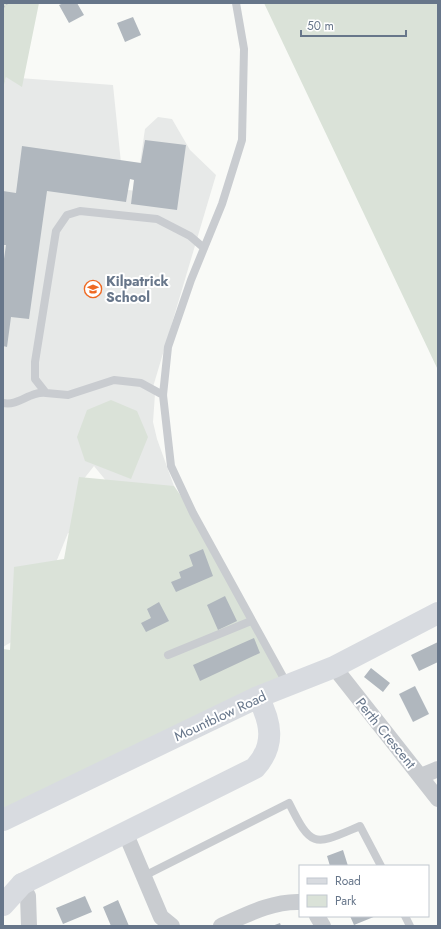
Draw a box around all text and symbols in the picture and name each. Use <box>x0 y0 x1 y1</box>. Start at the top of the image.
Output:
scale bar <box>301 12 406 38</box>
text: 50 m <box>307 17 334 35</box>
place label: Kilpatrick School <box>106 271 169 307</box>
school or university icon: Kilpatrick School <box>83 279 103 299</box>
street label: Mountblow Road <box>171 686 269 746</box>
street label: Perth Crescent <box>351 693 421 773</box>
legend <box>299 865 429 917</box>
text: Road <box>335 872 361 890</box>
text: Park <box>335 892 357 910</box>

